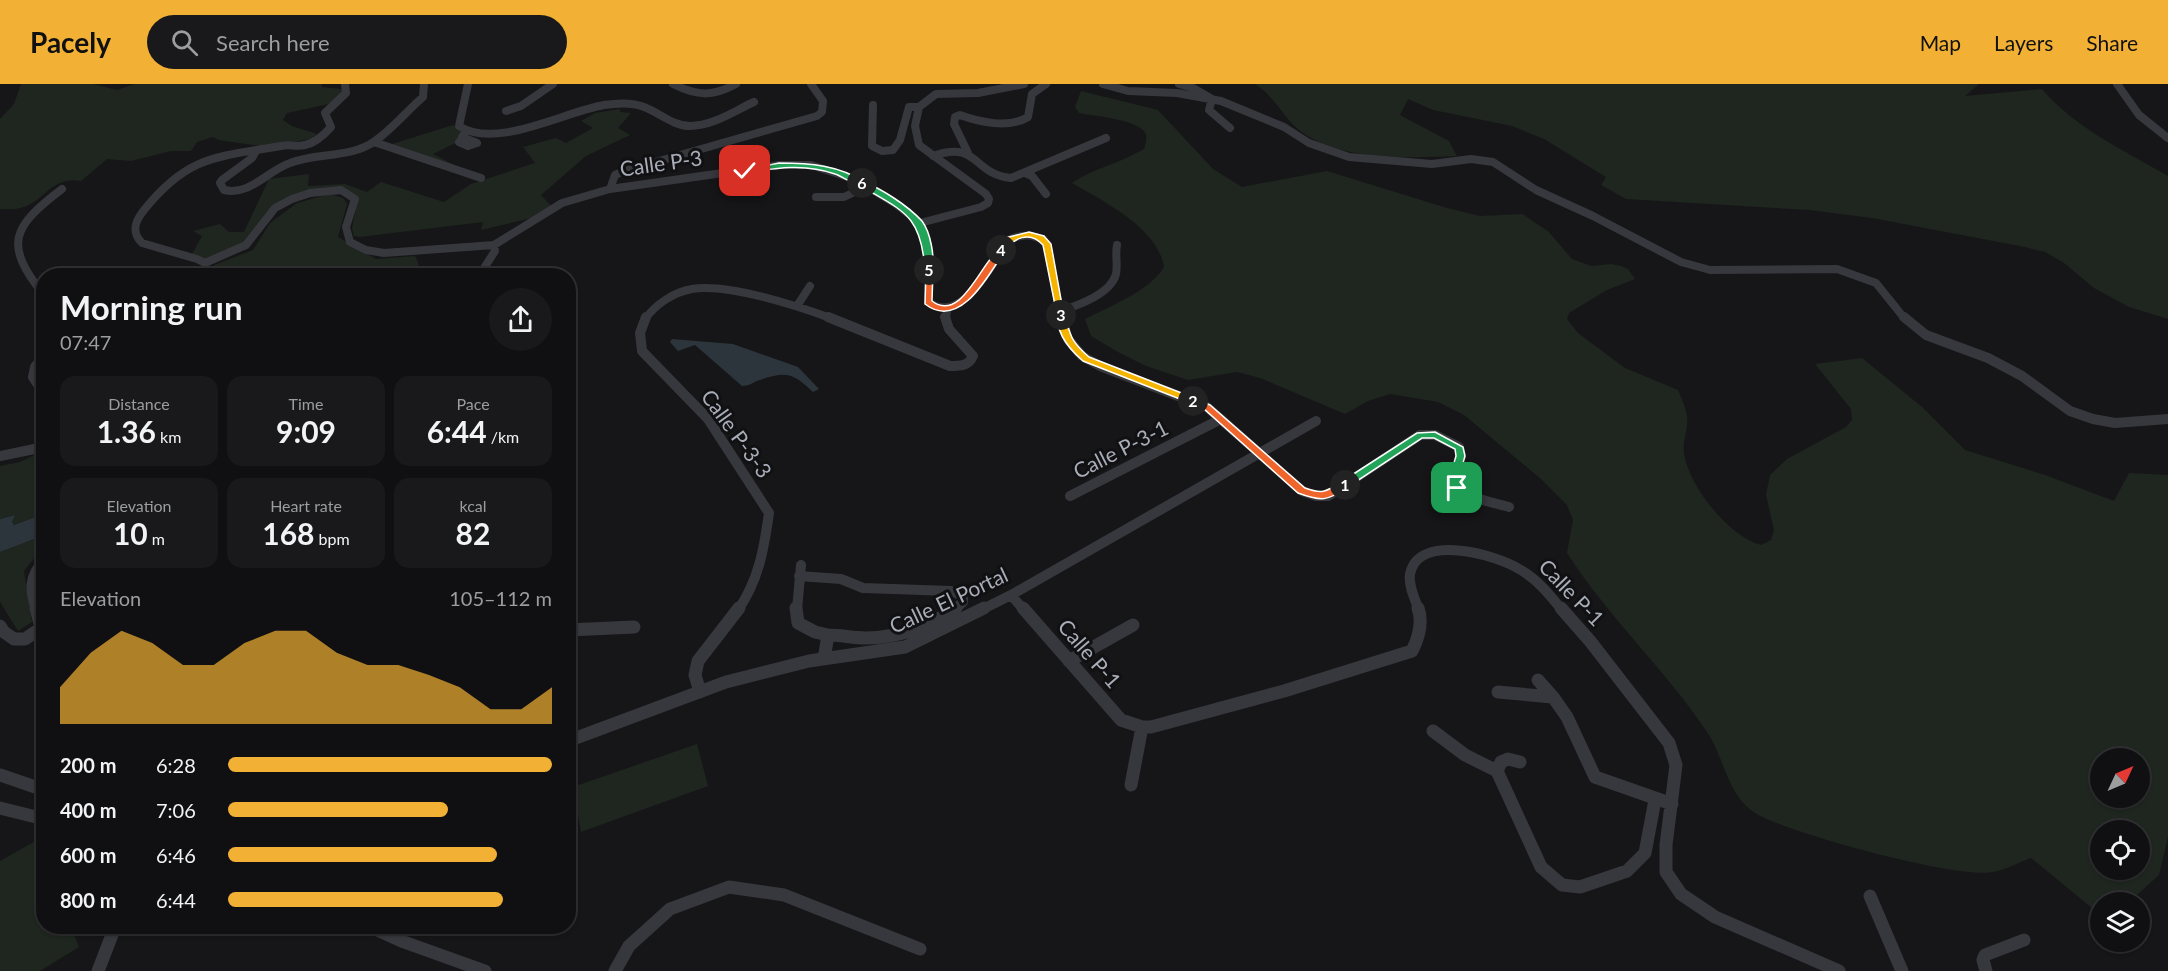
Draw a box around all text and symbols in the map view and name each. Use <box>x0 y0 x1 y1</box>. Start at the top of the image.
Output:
search box <box>147 15 567 69</box>
text: Pacely <box>30 25 111 59</box>
icon: search <box>168 26 201 59</box>
text: Search here <box>216 29 330 56</box>
text: Map <box>1920 30 1961 55</box>
text: Layers <box>1994 30 2053 55</box>
text: Share <box>2086 30 2138 55</box>
street label: Calle P-3 <box>618 144 704 181</box>
pin <box>719 145 770 196</box>
icon: check <box>728 154 761 187</box>
pin: 6 <box>847 168 877 198</box>
text: 6 <box>857 173 867 192</box>
pin: 4 <box>986 235 1016 265</box>
text: 4 <box>996 240 1006 259</box>
pin: 5 <box>914 255 944 285</box>
text: 5 <box>924 260 934 279</box>
text: Morning run <box>60 287 243 327</box>
button: share <box>489 288 552 351</box>
pin: 3 <box>1046 300 1076 330</box>
text: 3 <box>1056 305 1066 324</box>
text: 07:47 <box>60 330 111 354</box>
street label: Calle P-3-3 <box>697 384 778 482</box>
pin: 2 <box>1178 386 1208 416</box>
text: 2 <box>1188 391 1198 410</box>
text: Distance <box>108 394 170 413</box>
text: Time <box>289 394 323 413</box>
text: Pace <box>456 394 490 413</box>
text: 1.36 <box>97 413 156 449</box>
text: 9:09 <box>276 413 336 449</box>
text: 6:44 <box>427 413 487 449</box>
street label: Calle P-3-1 <box>1069 414 1172 483</box>
text: km <box>156 427 181 446</box>
text: /km <box>487 427 519 446</box>
pin <box>1431 462 1482 513</box>
pin: 1 <box>1330 470 1360 500</box>
icon: arrive <box>1440 471 1473 504</box>
text: 1 <box>1340 475 1350 494</box>
text: Elevation <box>107 496 172 515</box>
text: Heart rate <box>270 496 342 515</box>
text: kcal <box>459 496 487 515</box>
text: 10 <box>113 515 148 551</box>
text: 168 <box>262 515 315 551</box>
text: 82 <box>456 515 490 551</box>
text: m <box>148 529 165 548</box>
text: bpm <box>315 529 350 548</box>
street label: Calle P-1 <box>1534 553 1610 630</box>
street label: Calle El Portal <box>885 561 1012 638</box>
text: Elevation <box>60 586 141 610</box>
text: 105–112 m <box>449 586 552 610</box>
street label: Calle P-1 <box>1053 614 1127 693</box>
north arrow <box>2090 748 2150 808</box>
map controls <box>2090 748 2150 952</box>
text: 200 m <box>60 753 116 777</box>
text: 6:28 <box>156 753 196 777</box>
text: 400 m <box>60 798 116 822</box>
text: 7:06 <box>156 798 196 822</box>
button: locate <box>2090 820 2150 880</box>
text: 600 m <box>60 843 116 867</box>
text: 6:46 <box>156 843 196 867</box>
text: 800 m <box>60 888 116 912</box>
text: 6:44 <box>156 888 196 912</box>
button: layers <box>2090 892 2150 952</box>

